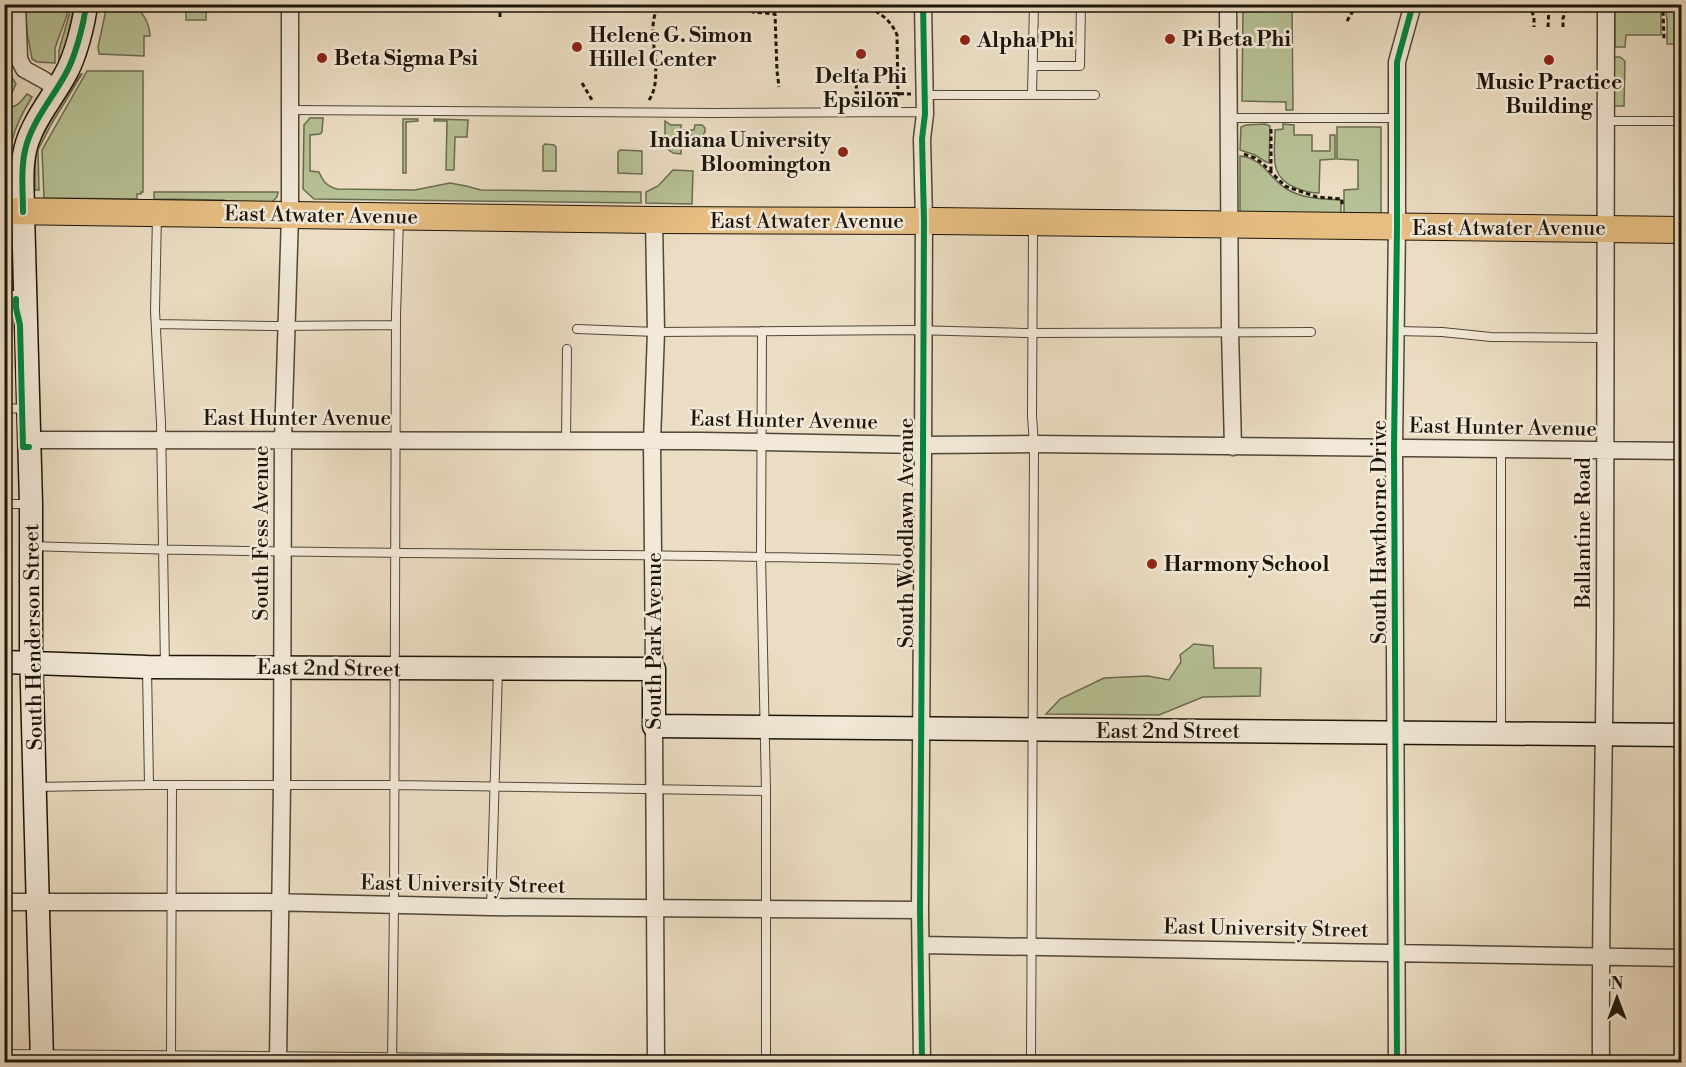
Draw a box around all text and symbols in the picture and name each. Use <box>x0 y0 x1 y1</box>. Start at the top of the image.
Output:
place label: Helene G. Simon Hillel Center <box>589 23 752 73</box>
place label: Pi Beta Phi <box>1182 27 1291 53</box>
place label: Alpha Phi <box>976 28 1075 54</box>
marker: Pi Beta Phi <box>1163 32 1177 46</box>
marker: Alpha Phi <box>958 33 972 47</box>
marker: Helene G. Simon Hillel Center <box>570 40 584 54</box>
place label: Beta Sigma Psi <box>334 46 478 72</box>
marker: Delta Phi Epsilon <box>854 47 868 61</box>
marker: Beta Sigma Psi <box>315 51 329 65</box>
marker: Music Practice Building <box>1542 53 1556 67</box>
place label: Delta Phi Epsilon <box>815 64 907 114</box>
place label: Music Practice Building <box>1476 70 1622 120</box>
place label: Indiana University Bloomington <box>650 128 831 178</box>
marker: Indiana University Bloomington <box>836 145 850 159</box>
street label: East Atwater Avenue <box>224 201 418 231</box>
street label: East Atwater Avenue <box>710 209 904 235</box>
street label: East Atwater Avenue <box>1412 216 1606 242</box>
street label: East Hunter Avenue <box>203 406 391 432</box>
street label: East Hunter Avenue <box>690 406 878 436</box>
street label: East Hunter Avenue <box>1409 413 1597 443</box>
street label: South Woodlawn Avenue <box>894 418 920 648</box>
street label: South Hawthorne Drive <box>1367 420 1393 644</box>
street label: South Fess Avenue <box>249 445 275 621</box>
street label: Ballantine Road <box>1571 457 1597 610</box>
street label: South Henderson Street <box>19 523 49 751</box>
street label: South Park Avenue <box>642 552 668 730</box>
place label: Harmony School <box>1164 552 1329 578</box>
marker: Harmony School <box>1145 557 1159 571</box>
street label: East 2nd Street <box>257 655 402 683</box>
street label: East 2nd Street <box>1096 719 1241 745</box>
street label: East University Street <box>360 870 566 900</box>
street label: East University Street <box>1163 914 1369 944</box>
north arrow <box>1587 968 1647 1028</box>
text: N <box>1611 974 1624 994</box>

